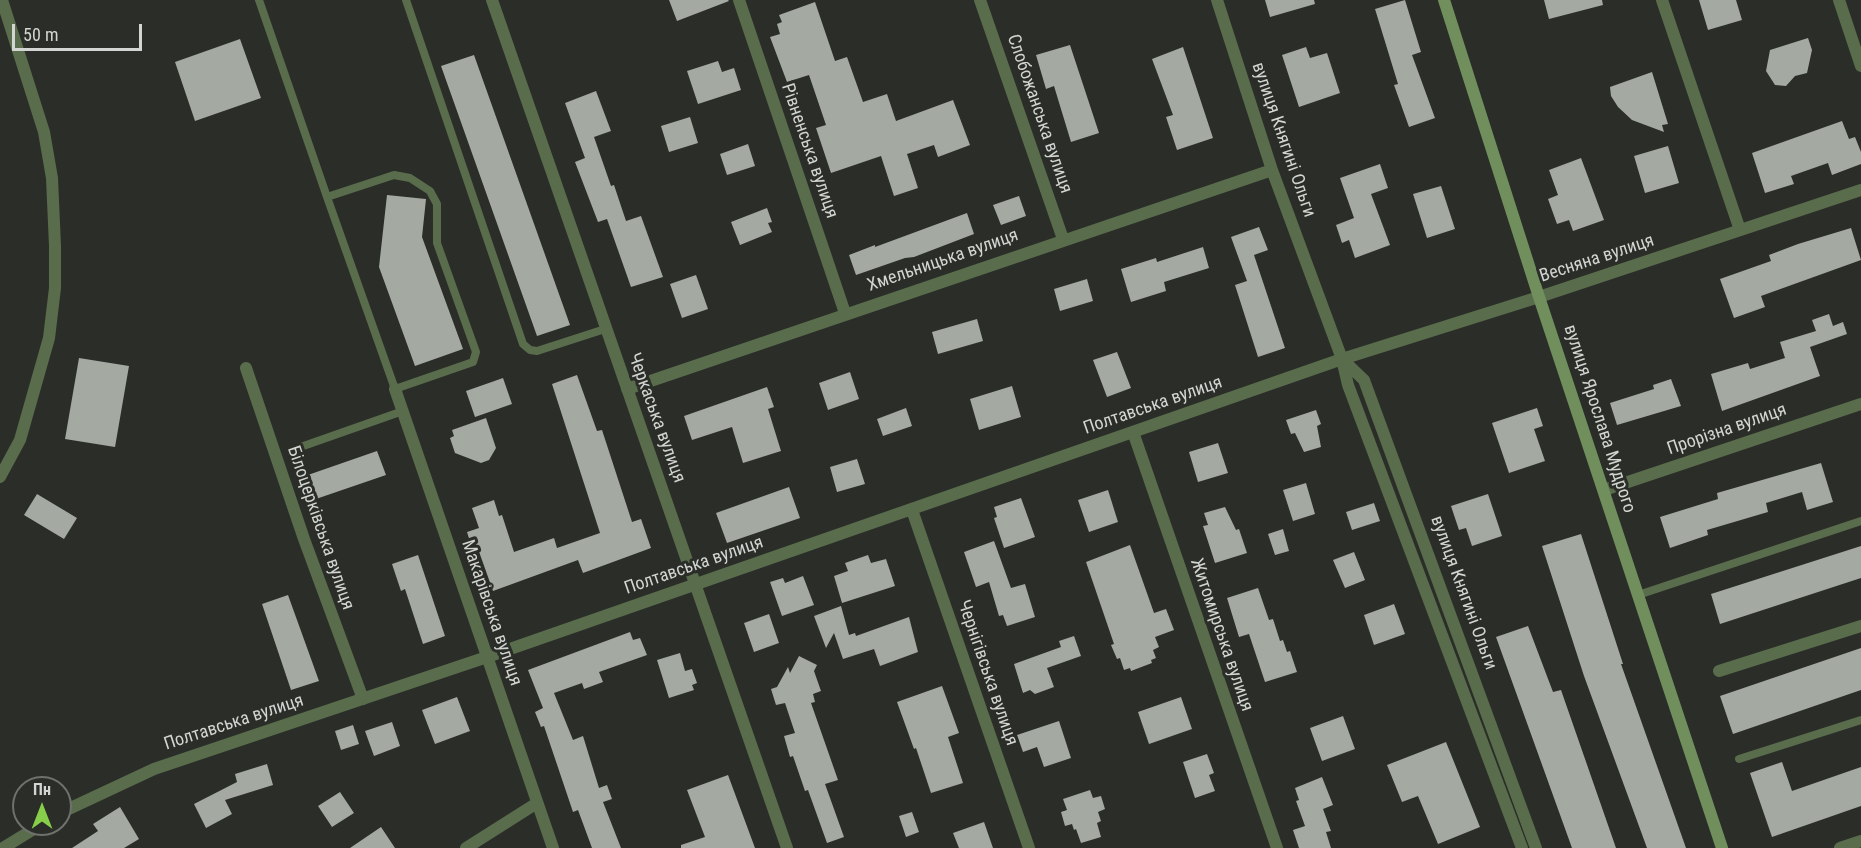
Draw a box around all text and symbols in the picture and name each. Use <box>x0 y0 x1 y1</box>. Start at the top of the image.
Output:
scale bar <box>15 12 146 50</box>
text: 50 m <box>23 24 58 45</box>
street label: Слобожанська вулиця <box>1002 32 1076 196</box>
street label: вулиця Княгині Ольги <box>1246 60 1320 220</box>
street label: Рівненська вулиця <box>776 81 842 221</box>
street label: Хмельницька вулиця <box>865 225 1021 297</box>
street label: Весняна вулиця <box>1537 230 1657 288</box>
street label: вулиця Ярослава Мудрого <box>1558 322 1640 516</box>
street label: Черкаська вулиця <box>623 350 689 486</box>
street label: Полтавська вулиця <box>1081 372 1225 440</box>
street label: Прорізна вулиця <box>1665 399 1789 461</box>
street label: Білоцерківська вулиця <box>282 443 358 613</box>
street label: вулиця Княгині Ольги <box>1425 513 1501 673</box>
street label: Полтавська вулиця <box>622 532 766 600</box>
street label: Макарівська вулиця <box>456 537 526 689</box>
street label: Житомирська вулиця <box>1185 556 1257 714</box>
street label: Чернігівська вулиця <box>952 597 1022 749</box>
street label: Полтавська вулиця <box>161 690 307 756</box>
north arrow <box>12 776 72 836</box>
text: Пн <box>33 780 51 799</box>

